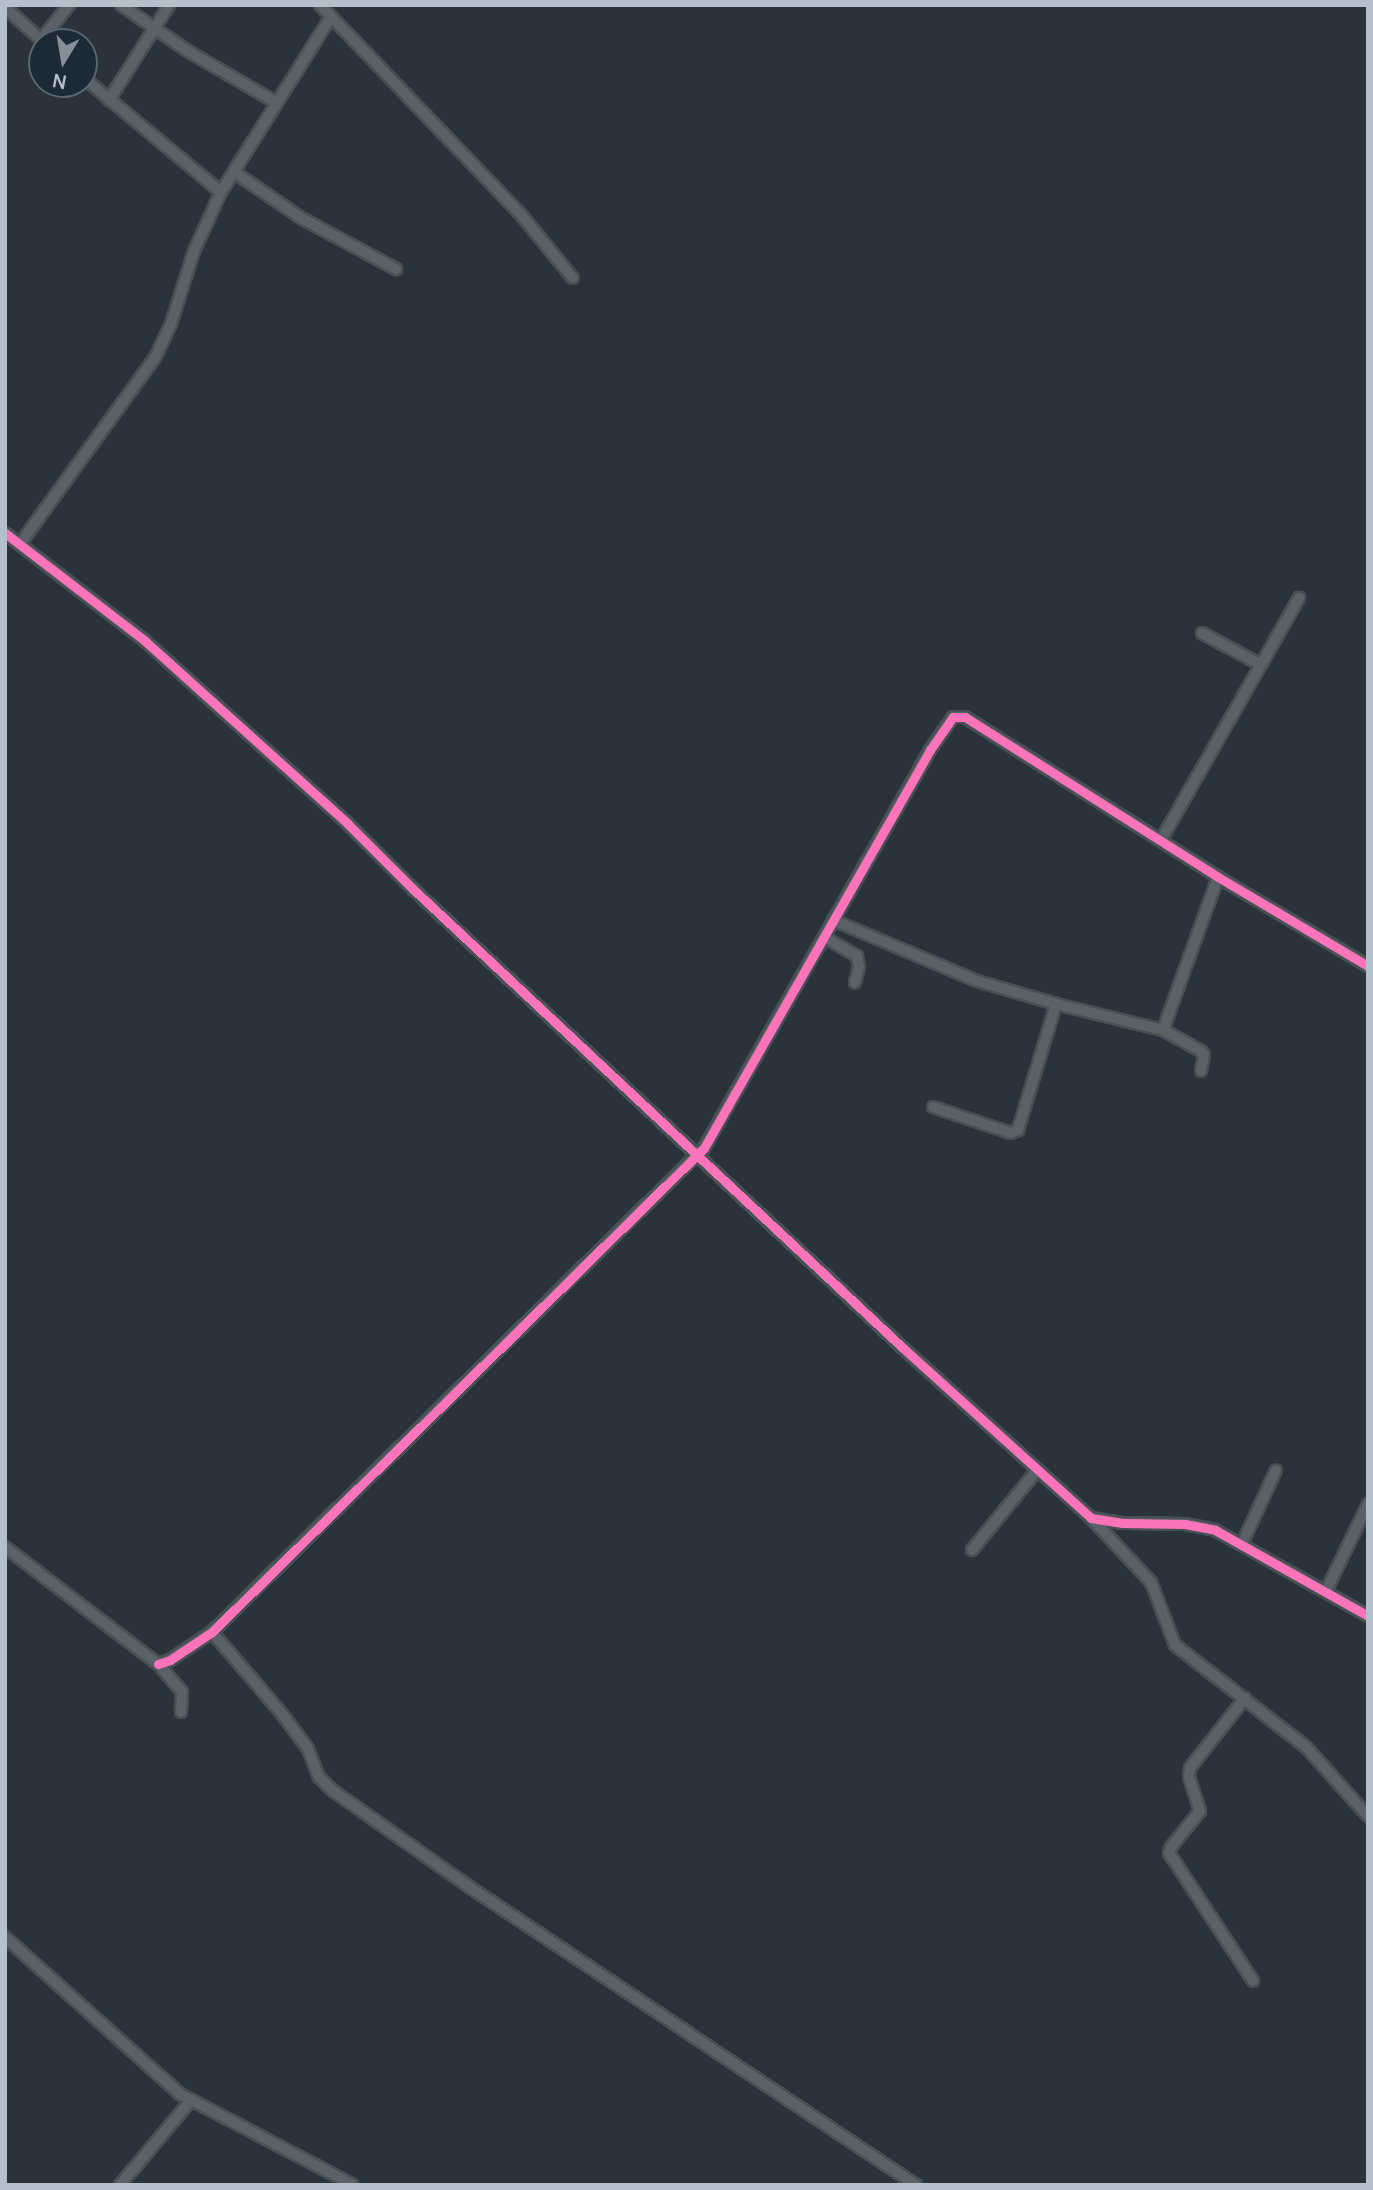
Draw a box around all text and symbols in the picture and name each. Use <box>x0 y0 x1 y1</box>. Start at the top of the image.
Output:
north arrow <box>28 28 98 98</box>
text: N <box>50 68 69 96</box>

